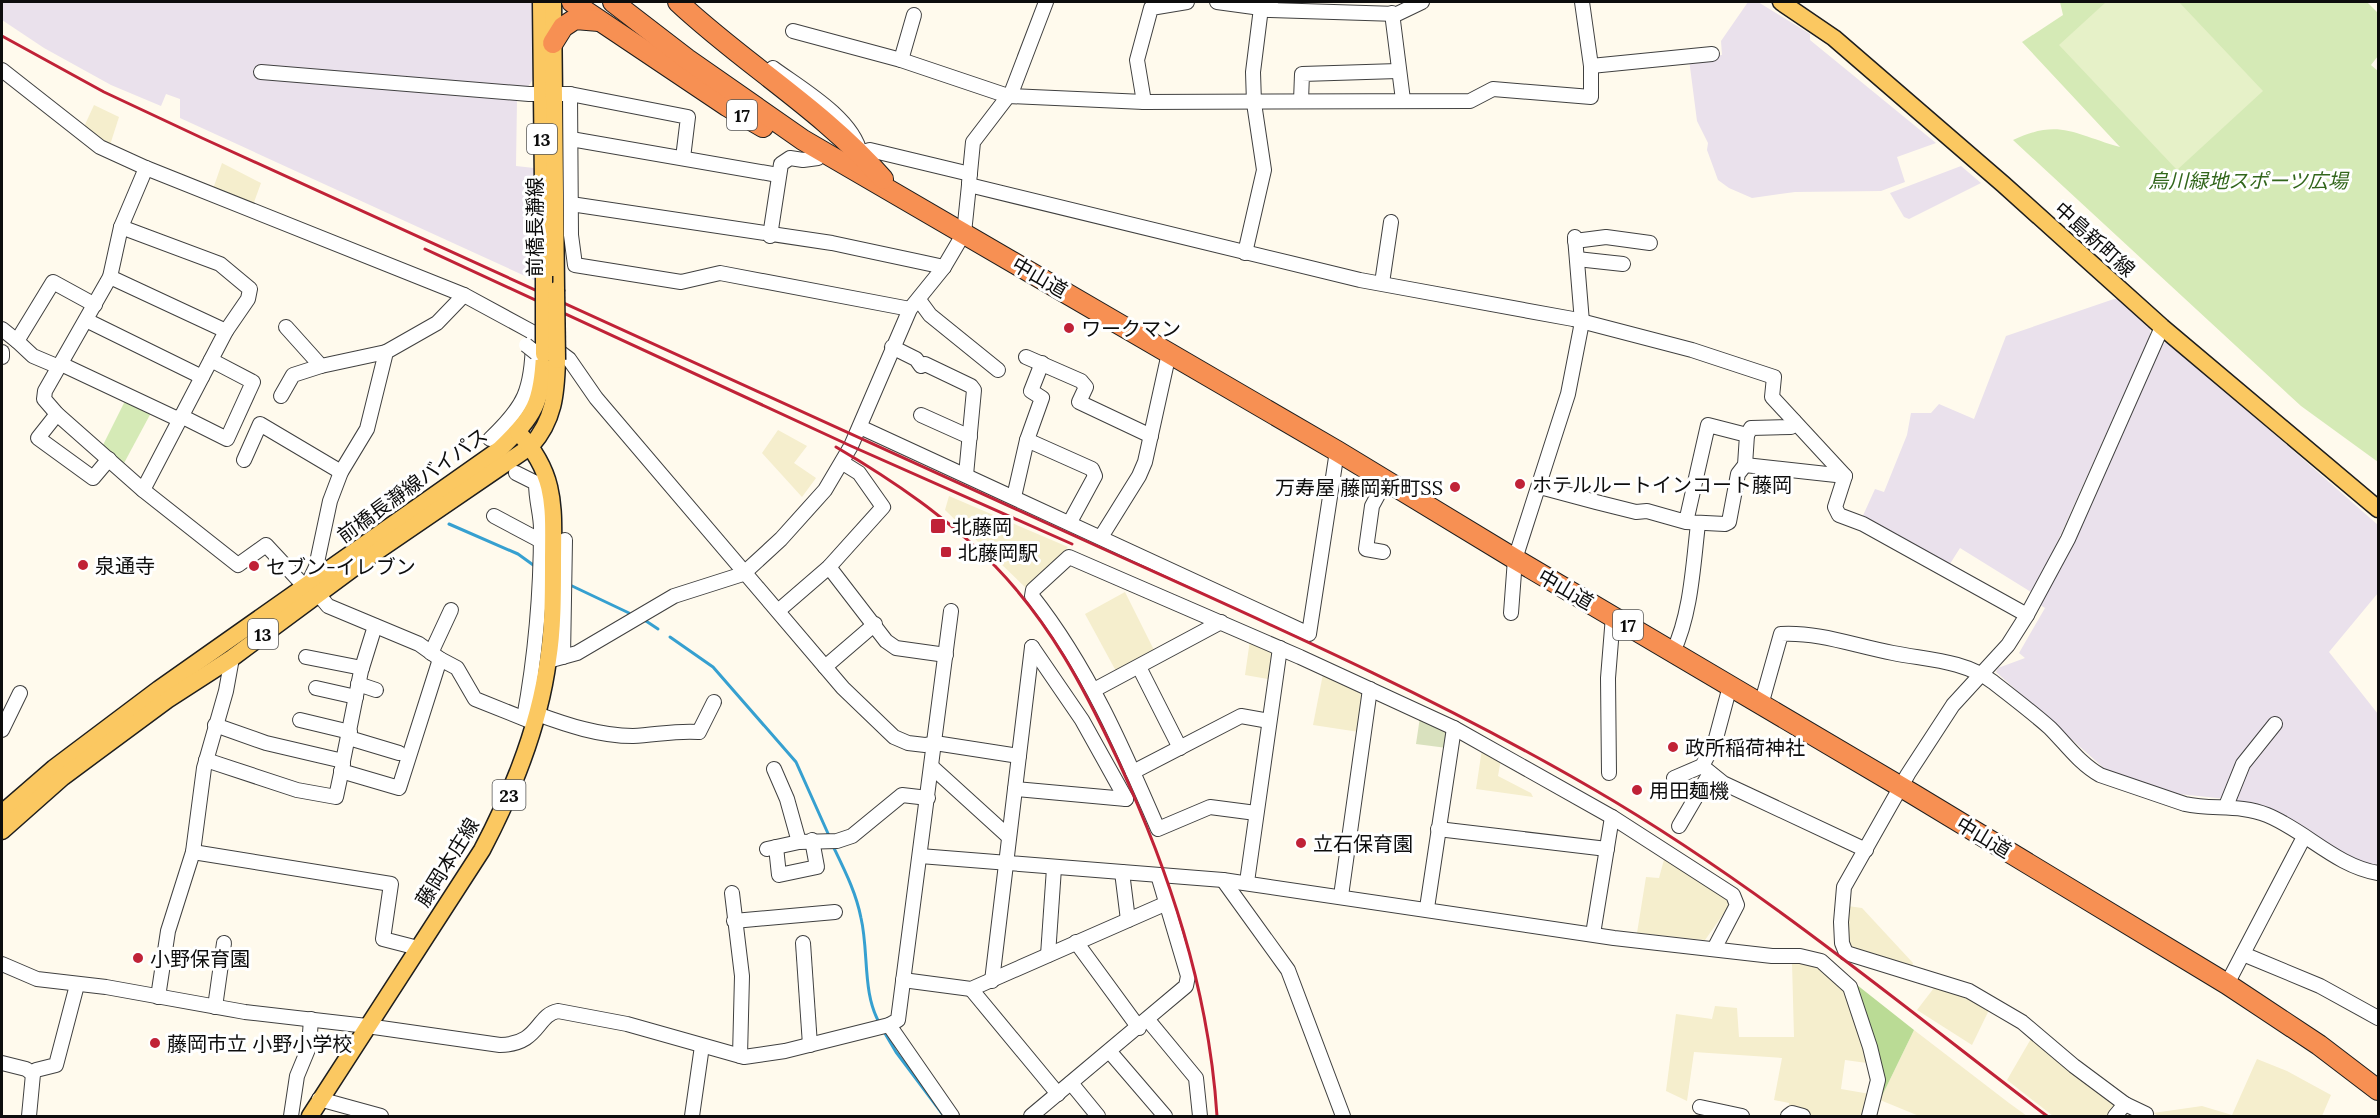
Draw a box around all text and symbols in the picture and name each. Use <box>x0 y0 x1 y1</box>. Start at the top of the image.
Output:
road number: 17 <box>727 100 757 130</box>
road number: 13 <box>527 124 557 154</box>
park label: 烏川緑地スポーツ広場 <box>2148 168 2350 193</box>
street label: 前橋長瀞線 <box>522 177 547 277</box>
street label: 中島新町線 <box>2049 196 2141 282</box>
street label: 中山道 <box>1008 251 1072 303</box>
place label: ワークマン <box>1081 316 1181 341</box>
marker: ワークマン <box>1062 321 1076 335</box>
street label: 前橋長瀞線バイパス <box>332 422 492 548</box>
place label: ホテルルートインコート藤岡 <box>1532 472 1792 497</box>
place label: 万寿屋 藤岡新町SS <box>1275 475 1443 500</box>
marker: ホテルルートインコート藤岡 <box>1513 477 1527 491</box>
marker: 万寿屋 藤岡新町SS <box>1448 480 1462 494</box>
place label: 北藤岡 <box>952 514 1012 539</box>
marker: 北藤岡 <box>929 517 947 535</box>
place label: 北藤岡駅 <box>958 540 1038 565</box>
marker: 北藤岡駅 <box>939 545 953 559</box>
place label: 泉通寺 <box>95 553 155 578</box>
place label: セブン-イレブン <box>266 554 416 579</box>
marker: 泉通寺 <box>76 558 90 572</box>
marker: セブン-イレブン <box>247 559 261 573</box>
street label: 中山道 <box>1534 563 1598 615</box>
road number: 17 <box>1613 610 1643 640</box>
road number: 13 <box>248 619 278 649</box>
place label: 政所稲荷神社 <box>1685 735 1805 760</box>
marker: 政所稲荷神社 <box>1666 740 1680 754</box>
place label: 用田麺機 <box>1649 778 1729 803</box>
road number: 23 <box>492 780 526 810</box>
marker: 用田麺機 <box>1630 783 1644 797</box>
street label: 中山道 <box>1952 811 2016 863</box>
street label: 藤岡本庄線 <box>410 813 484 911</box>
place label: 立石保育園 <box>1313 831 1413 856</box>
marker: 立石保育園 <box>1294 836 1308 850</box>
place label: 小野保育園 <box>150 946 250 971</box>
marker: 小野保育園 <box>131 951 145 965</box>
place label: 藤岡市立 小野小学校 <box>167 1031 352 1056</box>
marker: 藤岡市立 小野小学校 <box>148 1036 162 1050</box>

